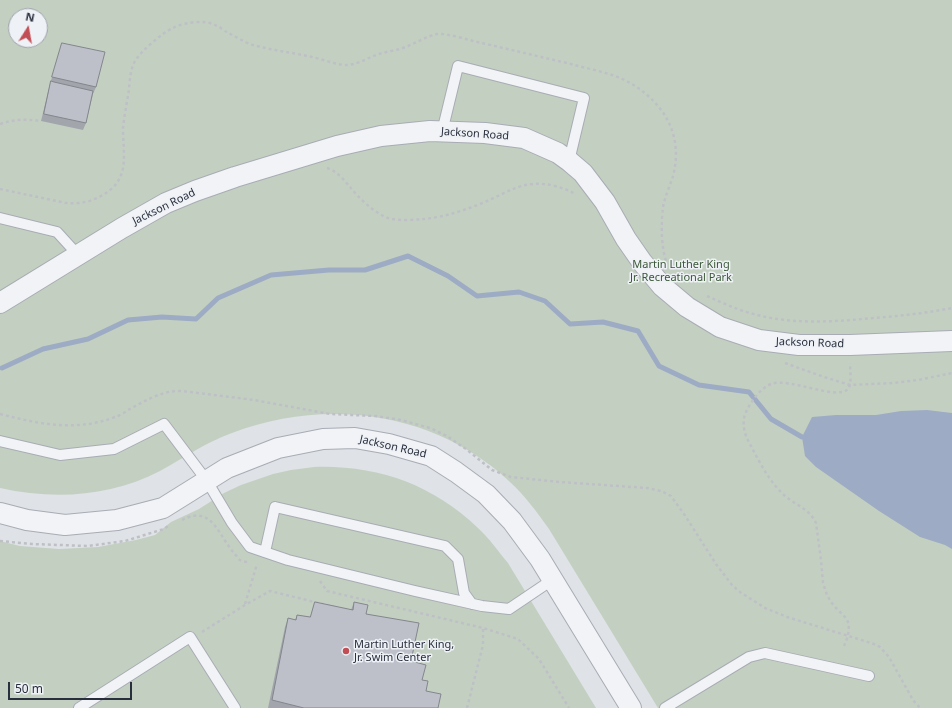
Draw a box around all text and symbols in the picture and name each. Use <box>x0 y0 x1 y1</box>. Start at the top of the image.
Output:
north arrow <box>8 8 48 48</box>
text: N <box>24 8 36 25</box>
street label: Jackson Road <box>440 125 510 143</box>
street label: Jackson Road <box>130 186 198 228</box>
park label: Martin Luther King Jr. Recreational Park <box>630 258 732 284</box>
street label: Jackson Road <box>776 335 844 351</box>
street label: Jackson Road <box>358 433 428 461</box>
place label: Martin Luther King, Jr. Swim Center <box>354 638 454 664</box>
marker: Martin Luther King, Jr. Swim Center <box>341 646 351 656</box>
scale bar <box>10 674 134 700</box>
text: 50 m <box>15 680 43 697</box>

